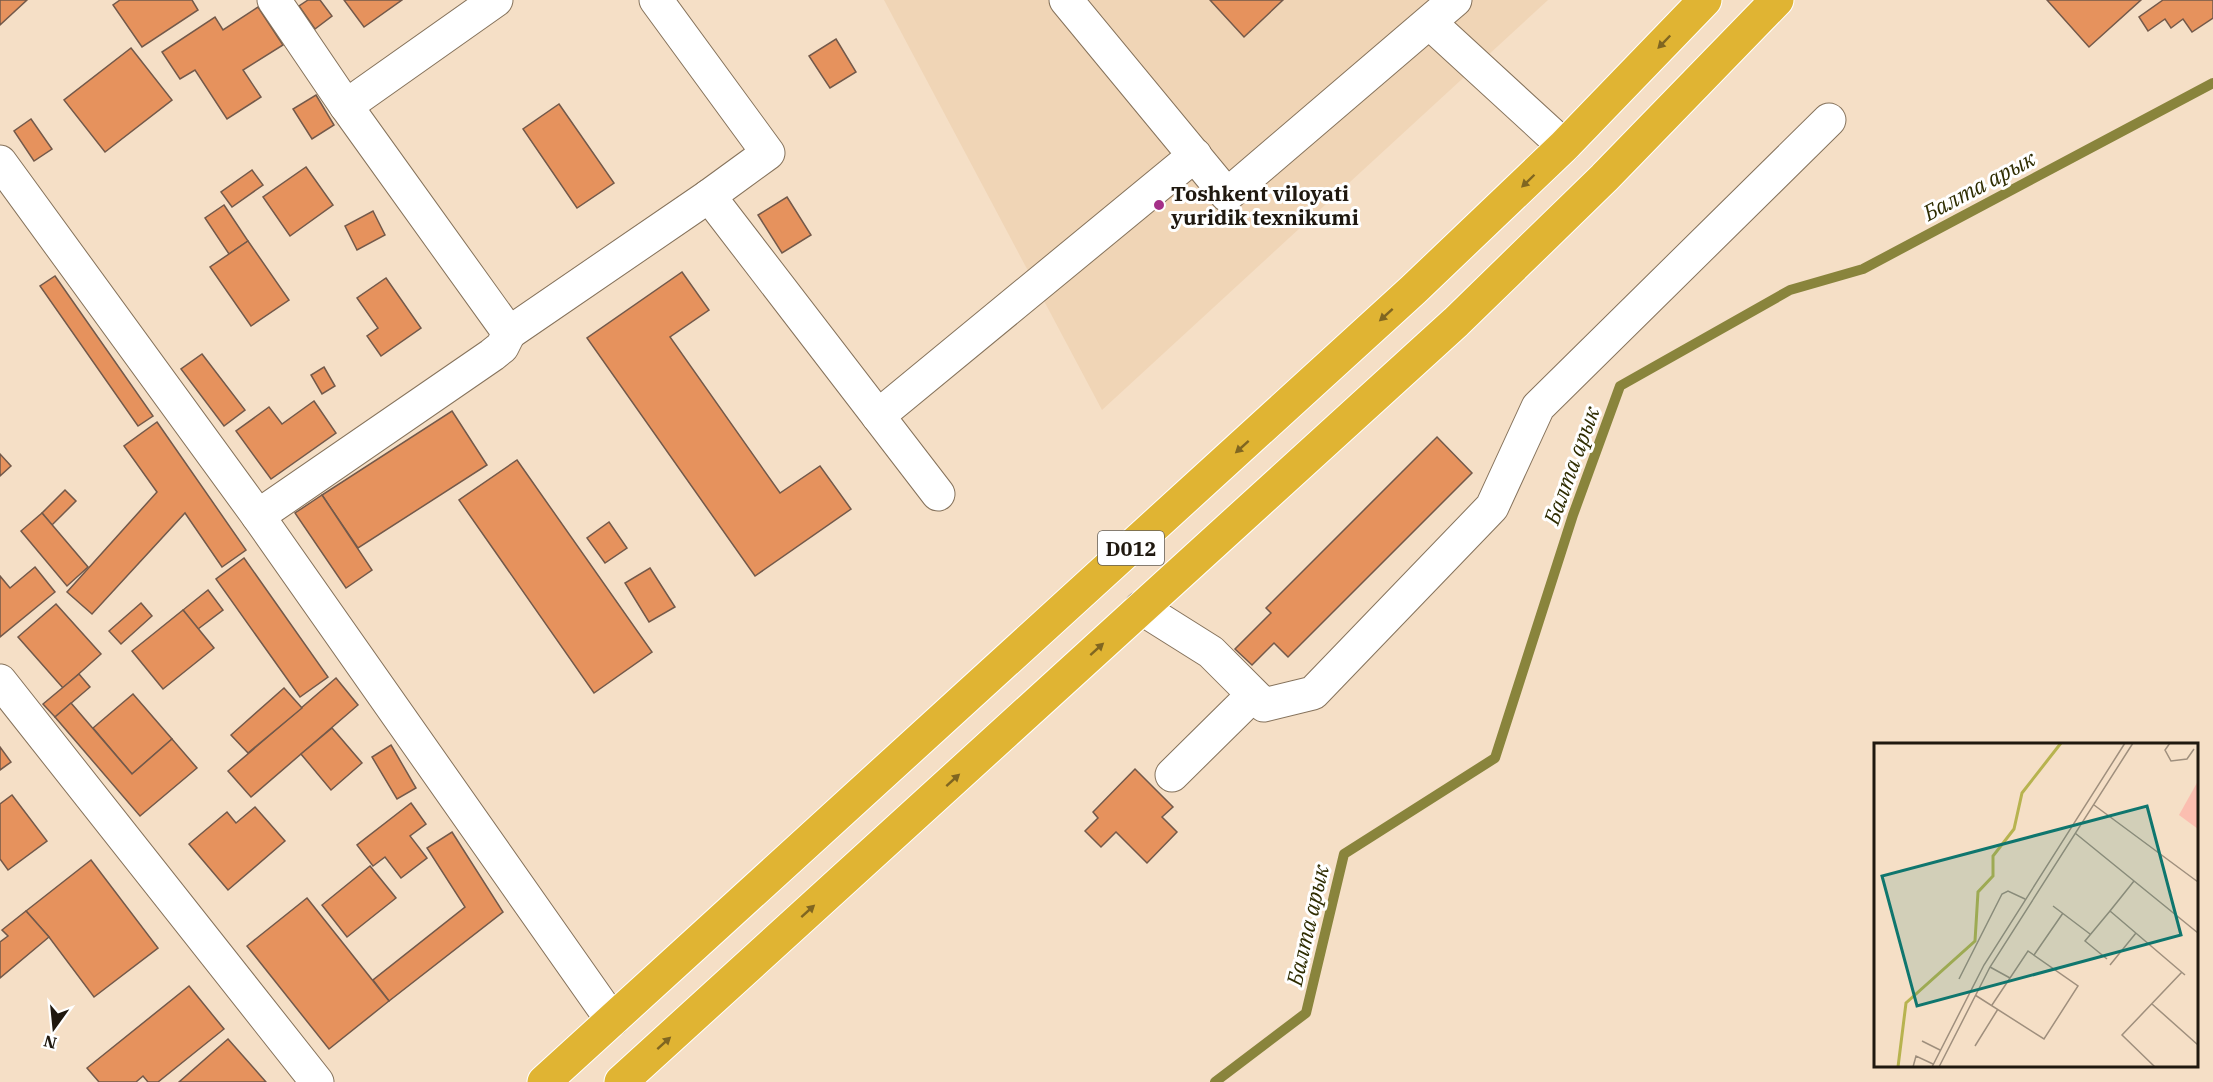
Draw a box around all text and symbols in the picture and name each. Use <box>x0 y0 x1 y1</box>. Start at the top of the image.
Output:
one-way arrow <box>1658 35 1672 49</box>
water label: Балта арык <box>1917 143 2041 227</box>
one-way arrow <box>1520 174 1535 188</box>
place label: Toshkent viloyati yuridik texnikumi <box>1170 179 1359 231</box>
marker: Toshkent viloyati yuridik texnikumi <box>1152 198 1166 212</box>
one-way arrow <box>1379 308 1394 321</box>
water label: Балта арык <box>1536 401 1606 529</box>
one-way arrow <box>1235 440 1250 453</box>
road number: D012 <box>1098 531 1164 565</box>
one-way arrow <box>1089 643 1104 656</box>
inset map <box>1874 743 2198 1067</box>
one-way arrow <box>945 773 960 787</box>
water label: Балта арык <box>1279 861 1335 989</box>
one-way arrow <box>801 905 815 919</box>
north arrow <box>24 998 84 1058</box>
text: N <box>41 1031 59 1054</box>
one-way arrow <box>656 1037 671 1050</box>

